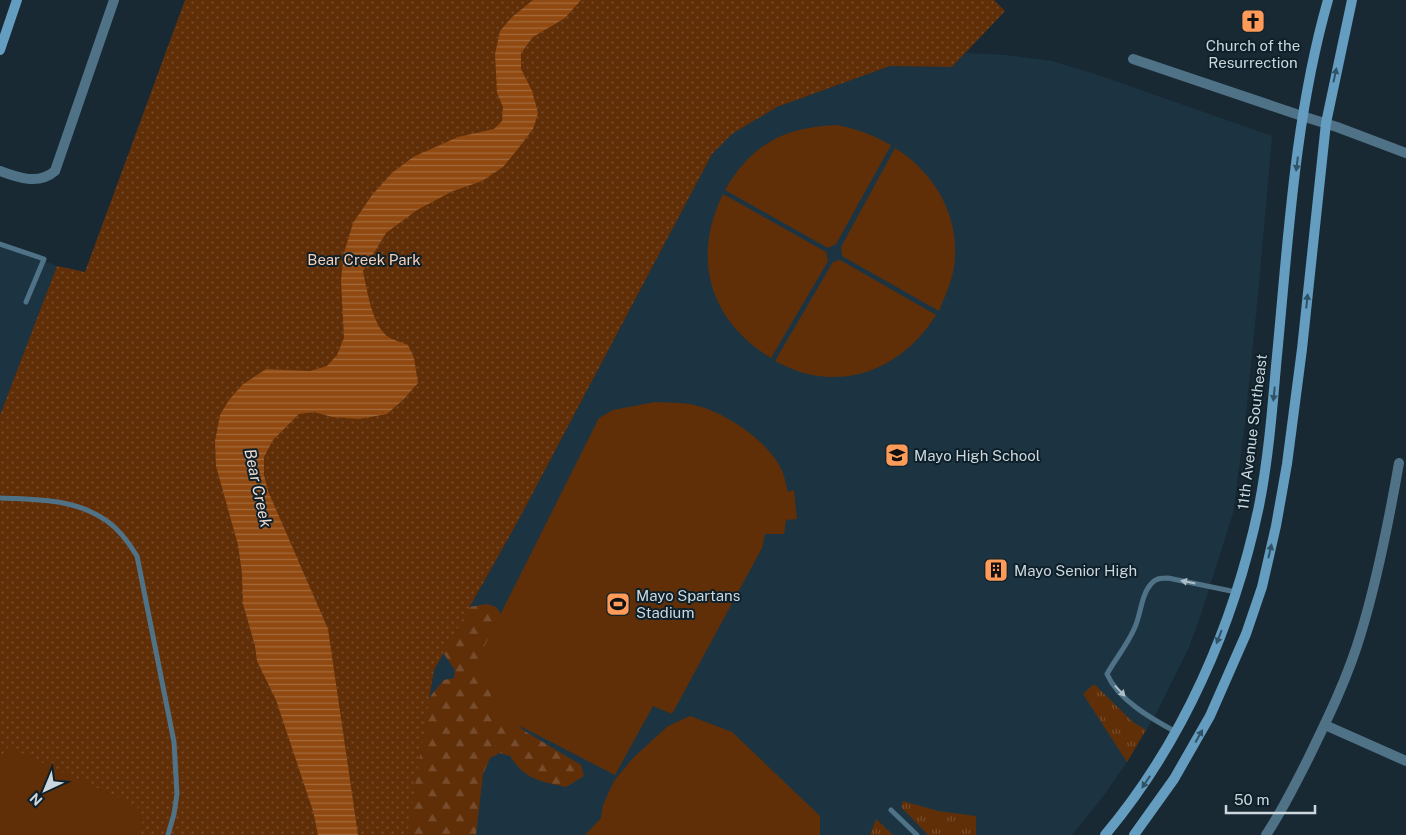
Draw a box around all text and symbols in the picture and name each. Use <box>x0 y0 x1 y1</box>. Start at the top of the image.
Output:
church icon: Church of the Resurrection <box>1240 8 1266 34</box>
place label: Church of the Resurrection <box>1206 37 1300 71</box>
one-way arrow <box>1331 66 1339 82</box>
one-way arrow <box>1293 156 1301 172</box>
park label: Bear Creek Park <box>307 251 421 268</box>
one-way arrow <box>1303 292 1311 308</box>
street label: 11th Avenue Southeast <box>1234 353 1270 511</box>
one-way arrow <box>1269 386 1277 402</box>
school or university icon: Mayo High School <box>884 442 910 468</box>
water label: Bear Creek <box>240 447 276 529</box>
place label: Mayo High School <box>914 447 1040 464</box>
one-way arrow <box>1266 543 1274 558</box>
building icon: Mayo Senior High <box>983 557 1009 583</box>
place label: Mayo Senior High <box>1014 562 1137 579</box>
one-way arrow <box>1180 577 1196 585</box>
place label: Mayo Spartans Stadium <box>636 587 740 621</box>
sports icon: Mayo Spartans Stadium <box>605 591 631 617</box>
one-way arrow <box>1215 630 1223 645</box>
one-way arrow <box>1114 685 1126 697</box>
one-way arrow <box>1195 729 1203 743</box>
north arrow <box>20 765 70 815</box>
one-way arrow <box>1141 775 1151 789</box>
scale bar <box>1226 782 1315 814</box>
text: N <box>26 790 45 809</box>
text: 50 m <box>1234 791 1269 808</box>

